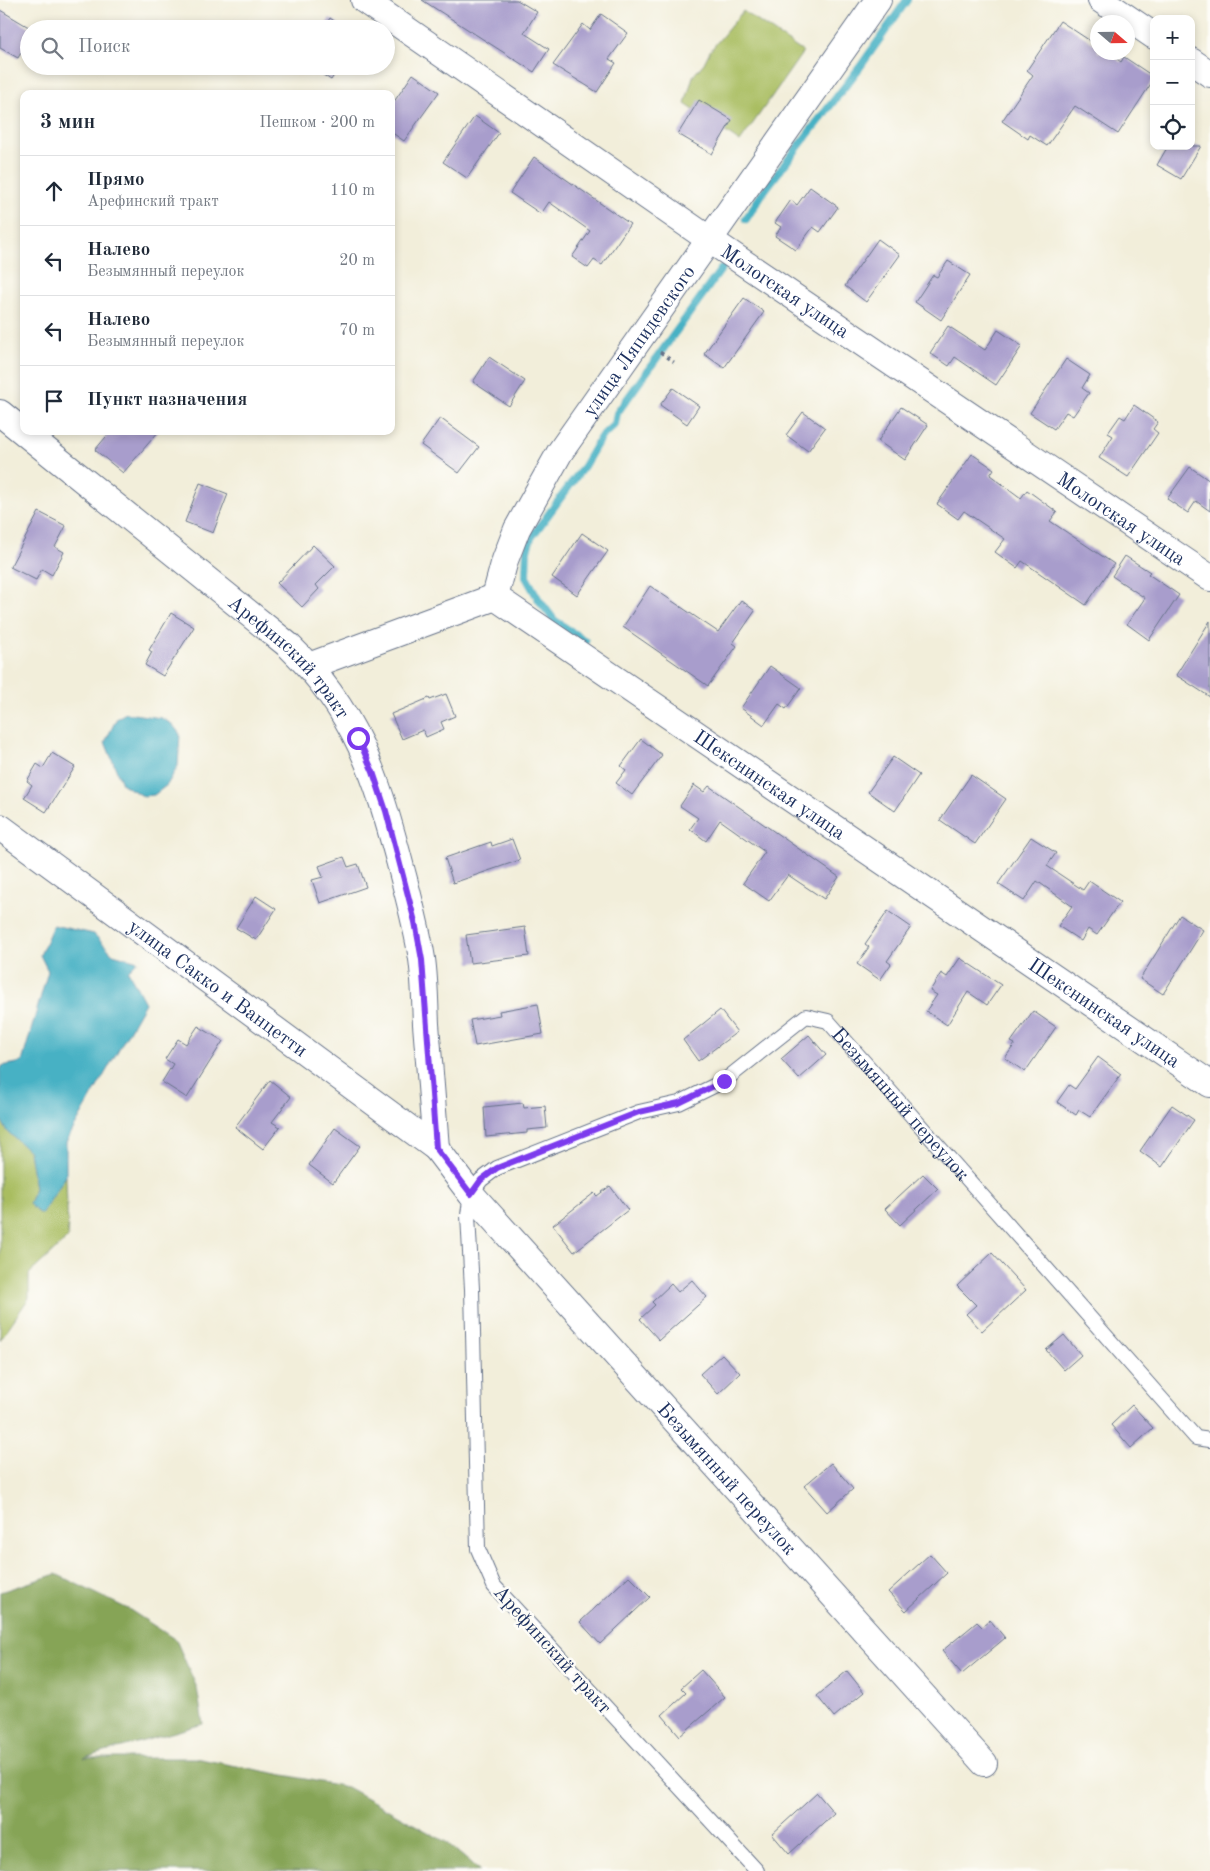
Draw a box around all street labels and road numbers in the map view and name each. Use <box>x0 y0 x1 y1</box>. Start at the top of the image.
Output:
street label: Мологская улица <box>716 242 852 343</box>
street label: улица Ляпидевского <box>580 263 700 421</box>
street label: Мологская улица <box>1053 470 1188 570</box>
street label: Арефинский тракт <box>223 593 352 723</box>
street label: Шекснинская улица <box>689 727 848 844</box>
street label: улица Сакко и Ванцетти <box>124 917 310 1062</box>
street label: Шекснинская улица <box>1024 955 1183 1072</box>
street label: Безымянный переулок <box>827 1025 972 1186</box>
street label: Безымянный переулок <box>652 1400 799 1559</box>
street label: Арефинский тракт <box>489 1582 614 1718</box>

